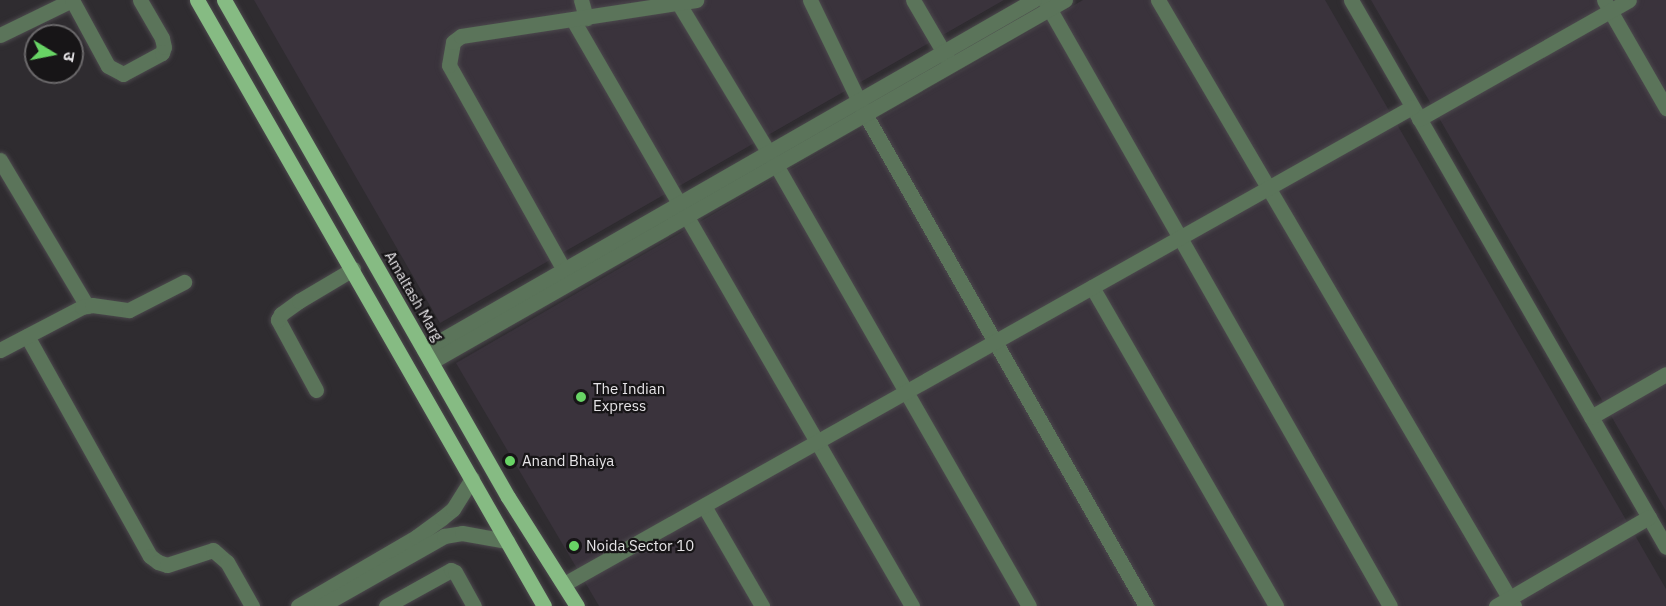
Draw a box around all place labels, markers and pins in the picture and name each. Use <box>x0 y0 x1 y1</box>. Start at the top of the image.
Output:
place label: The Indian Express <box>593 379 665 414</box>
marker: The Indian Express <box>574 390 588 404</box>
place label: Anand Bhaiya <box>522 452 614 470</box>
marker: Anand Bhaiya <box>503 454 517 468</box>
place label: Noida Sector 10 <box>586 537 694 555</box>
marker: Noida Sector 10 <box>567 539 581 553</box>

